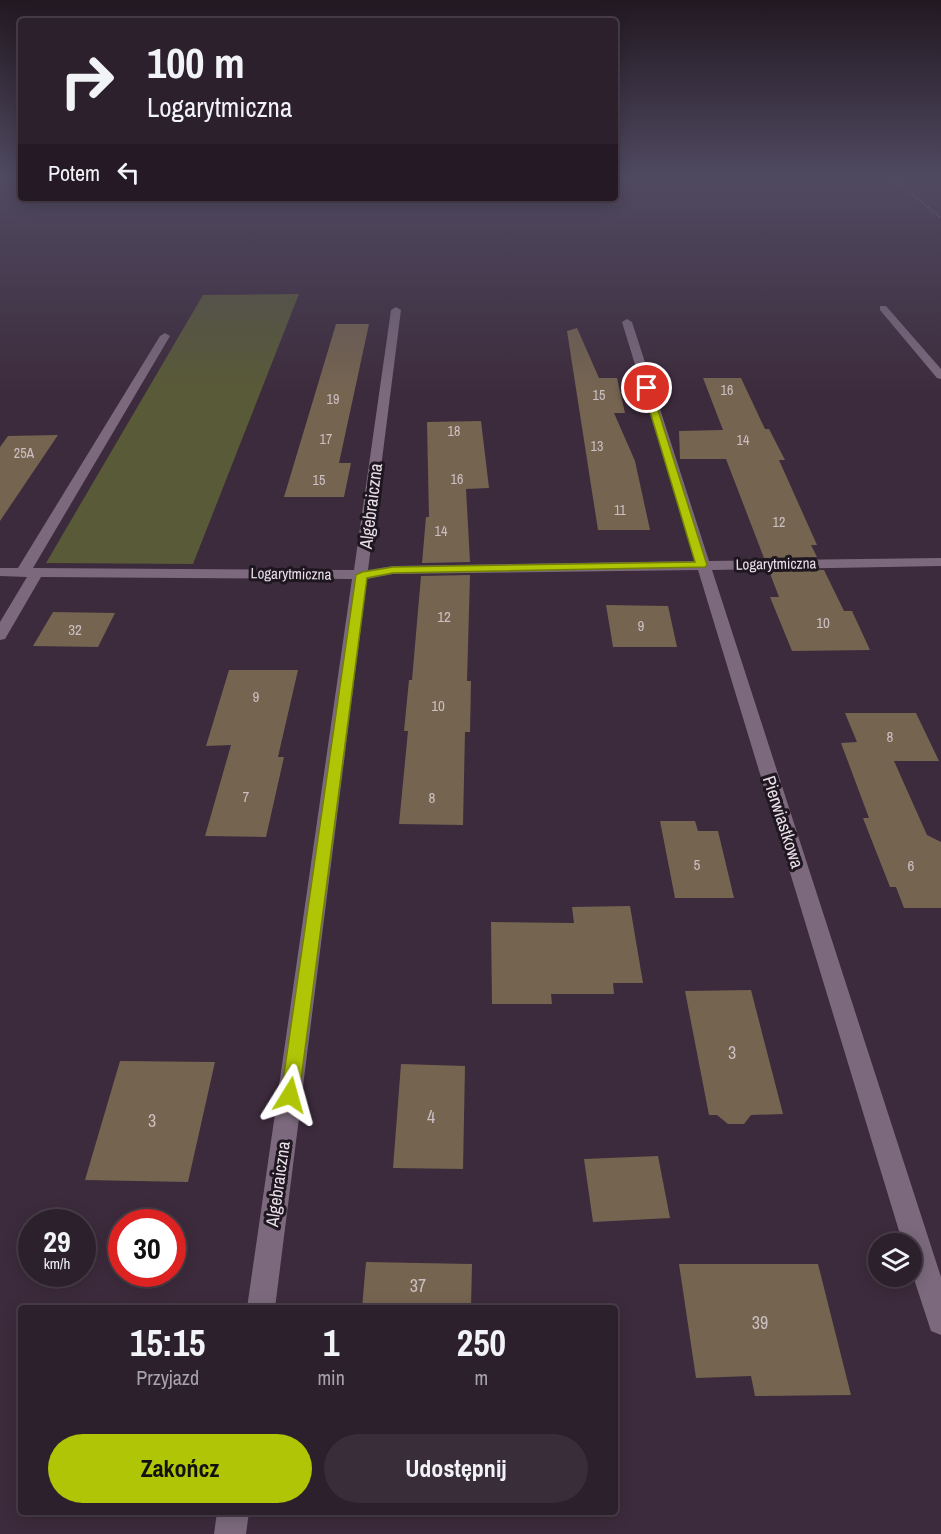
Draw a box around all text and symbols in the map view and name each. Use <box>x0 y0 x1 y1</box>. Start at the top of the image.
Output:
text: 100 m <box>147 35 245 91</box>
icon: right <box>48 42 126 120</box>
text: Logarytmiczna <box>147 89 292 125</box>
icon: left <box>112 156 145 189</box>
text: Potem <box>48 158 100 188</box>
pin <box>621 362 672 413</box>
icon: arrive <box>630 371 663 404</box>
house number: 16 <box>721 381 733 399</box>
house number: 15 <box>593 386 605 404</box>
house number: 19 <box>327 390 339 408</box>
house number: 18 <box>448 422 460 440</box>
house number: 17 <box>320 430 332 448</box>
house number: 14 <box>737 431 750 449</box>
house number: 13 <box>591 437 603 455</box>
house number: 25A <box>14 444 35 462</box>
street label: Algebraiczna <box>353 462 388 551</box>
house number: 16 <box>451 470 463 488</box>
house number: 15 <box>313 471 325 489</box>
house number: 11 <box>614 501 627 519</box>
house number: 12 <box>773 513 785 531</box>
house number: 14 <box>435 522 448 540</box>
street label: Logarytmiczna <box>735 552 817 575</box>
street label: Logarytmiczna <box>250 562 332 585</box>
house number: 12 <box>437 606 451 627</box>
house number: 10 <box>816 612 830 633</box>
house number: 9 <box>638 615 645 636</box>
house number: 32 <box>68 619 82 640</box>
house number: 9 <box>253 686 260 707</box>
house number: 10 <box>431 695 445 716</box>
house number: 8 <box>887 726 894 747</box>
street label: Pierwiastkowa <box>757 772 810 871</box>
house number: 7 <box>243 786 250 807</box>
house number: 8 <box>429 787 436 808</box>
house number: 5 <box>694 854 701 875</box>
house number: 6 <box>908 855 915 876</box>
house number: 3 <box>728 1040 736 1065</box>
position arrow <box>258 1063 322 1127</box>
house number: 4 <box>427 1104 435 1129</box>
house number: 3 <box>148 1108 156 1133</box>
street label: Algebraiczna <box>259 1140 296 1229</box>
speed limit sign: 30 <box>108 1209 186 1287</box>
text: 29 <box>43 1221 71 1261</box>
map controls <box>868 1233 922 1287</box>
button: layers <box>868 1233 922 1287</box>
text: km/h <box>44 1253 70 1274</box>
house number: 37 <box>410 1273 426 1298</box>
house number: 39 <box>752 1310 768 1335</box>
text: 15:15 <box>130 1319 205 1367</box>
text: 1 <box>323 1319 339 1367</box>
text: 250 <box>457 1319 506 1367</box>
text: Przyjazd <box>136 1364 199 1391</box>
text: min <box>317 1364 345 1391</box>
text: m <box>475 1364 488 1391</box>
button: Zakończ <box>48 1434 312 1503</box>
button: Udostępnij <box>324 1434 588 1503</box>

